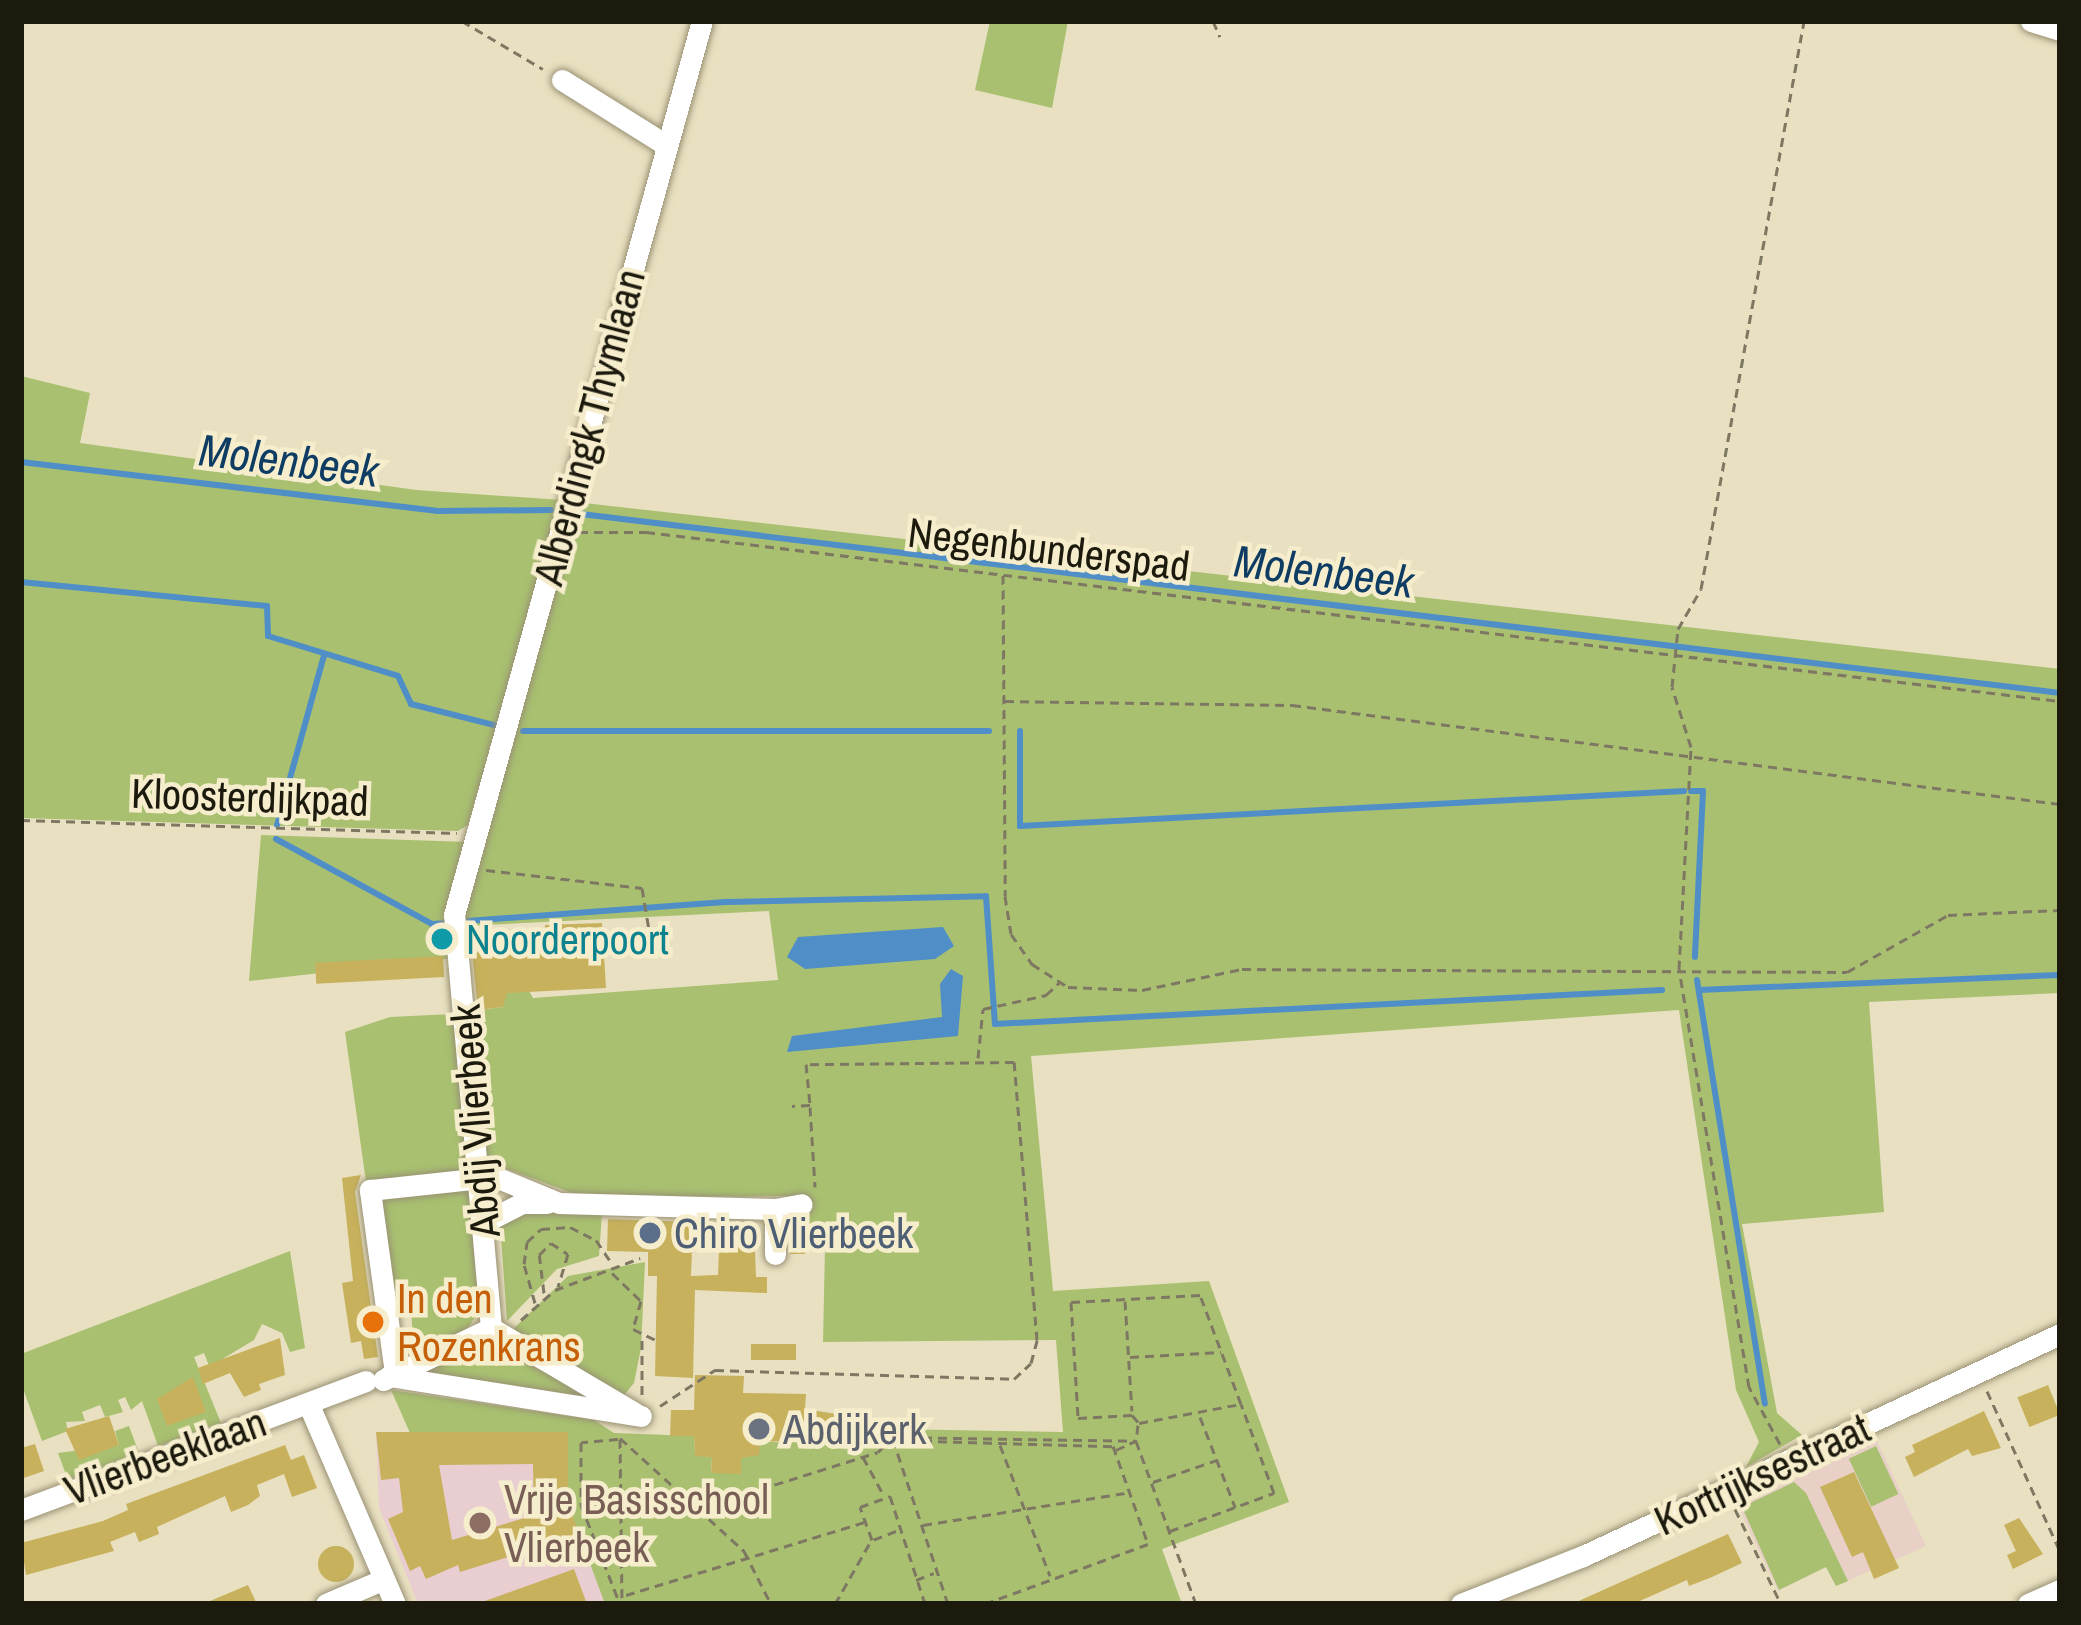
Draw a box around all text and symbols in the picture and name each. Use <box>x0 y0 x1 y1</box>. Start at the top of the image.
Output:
street label: Alberdingk Thymlaan <box>523 263 655 591</box>
water label: Molenbeek <box>196 422 382 498</box>
street label: Negenbunderspad <box>905 507 1193 591</box>
water label: Molenbeek <box>1231 533 1417 609</box>
street label: Kloosterdijkpad <box>131 768 369 826</box>
place label: Noorderpoort <box>466 914 669 964</box>
marker: Noorderpoort <box>429 926 455 952</box>
street label: Abdij Vlierbeek <box>440 1002 510 1240</box>
place label: Chiro Vlierbeek <box>674 1208 913 1258</box>
marker: Chiro Vlierbeek <box>637 1220 663 1246</box>
place label: In den Rozenkrans <box>397 1273 581 1372</box>
marker: In den Rozenkrans <box>360 1309 386 1335</box>
street label: Vlierbeeklaan <box>57 1396 273 1516</box>
street label: Kortrijksestraat <box>1646 1402 1878 1546</box>
place label: Abdijkerk <box>783 1404 927 1454</box>
marker: Abdijkerk <box>746 1416 772 1442</box>
place label: Vrije Basisschool Vlierbeek <box>504 1474 769 1573</box>
marker: Vrije Basisschool Vlierbeek <box>467 1510 493 1536</box>

